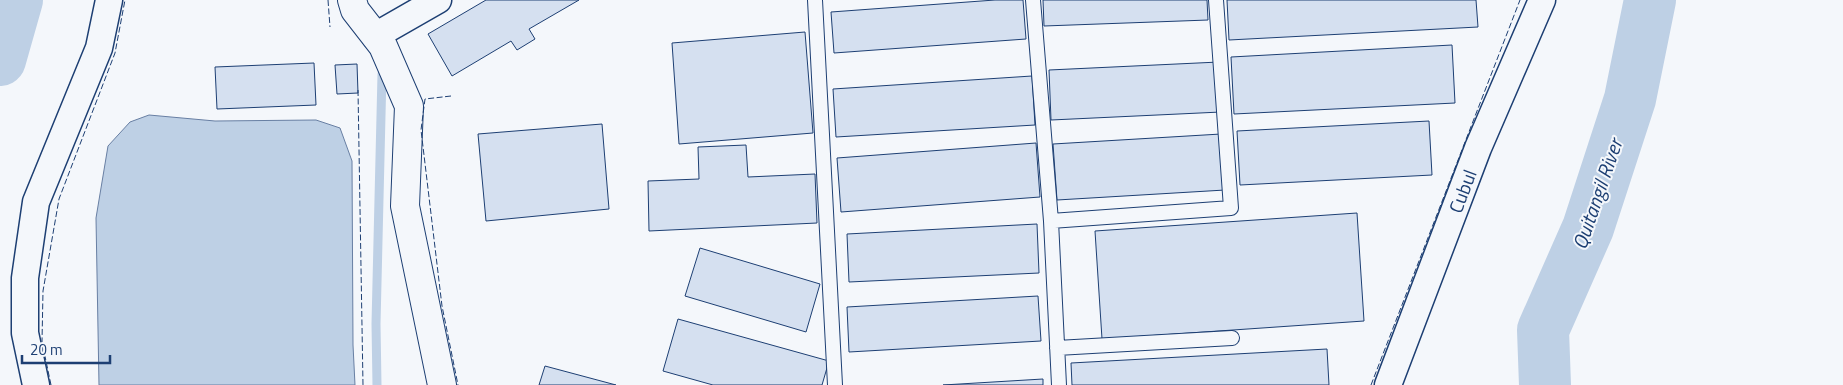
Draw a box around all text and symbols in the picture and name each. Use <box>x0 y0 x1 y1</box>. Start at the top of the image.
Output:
water label: Quitangil River <box>1564 132 1631 253</box>
street label: Cubul <box>1440 165 1484 217</box>
scale bar <box>22 332 110 364</box>
text: 20 m <box>30 338 63 361</box>

